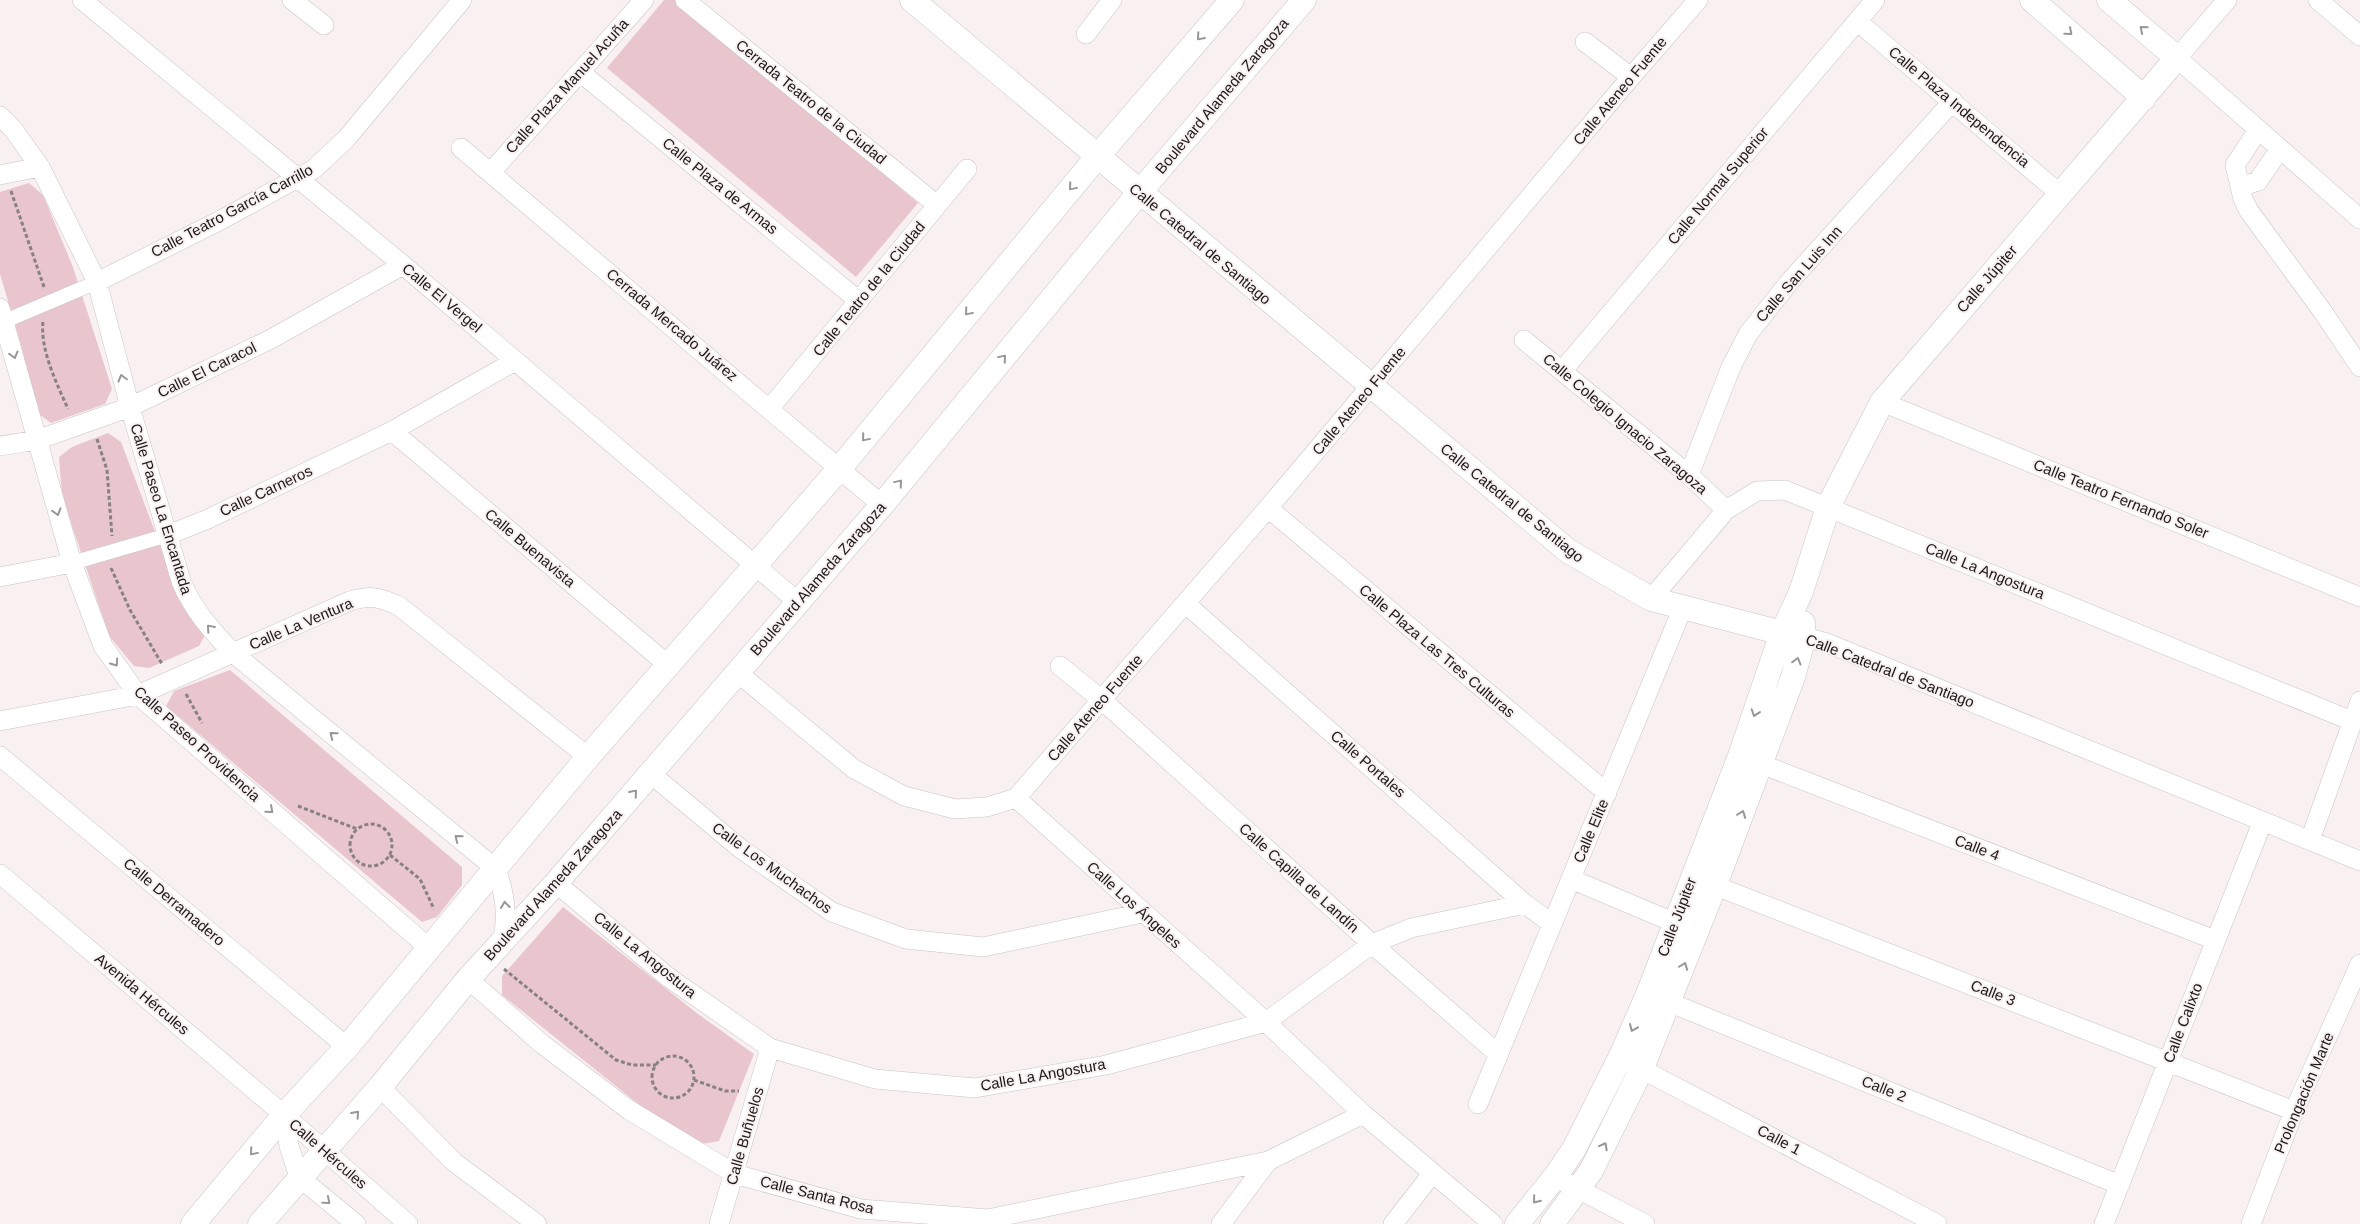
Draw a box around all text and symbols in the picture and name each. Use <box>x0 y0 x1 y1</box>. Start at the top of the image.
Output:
street label: Calle Plaza Manuel Acuña <box>502 14 632 156</box>
street label: Boulevard Alameda Zaragoza <box>1152 14 1292 177</box>
one-way arrow <box>2064 26 2073 35</box>
one-way arrow <box>2140 27 2149 35</box>
one-way arrow <box>1197 31 1206 40</box>
street label: Calle Ateneo Fuente <box>1569 33 1670 148</box>
street label: Cerrada Teatro de la Ciudad <box>733 36 890 167</box>
street label: Calle Plaza Independencia <box>1886 43 2034 171</box>
street label: Calle Normal Superior <box>1664 124 1772 248</box>
street label: Calle Plaza de Armas <box>659 134 781 237</box>
street label: Calle Teatro García Carrillo <box>148 161 315 260</box>
street label: Calle Catedral de Santiago <box>1126 179 1274 308</box>
one-way arrow <box>1069 181 1078 190</box>
street label: Calle Teatro de la Ciudad <box>809 218 928 359</box>
street label: Calle San Luis Inn <box>1752 222 1845 325</box>
street label: Calle Júpiter <box>1953 242 2020 316</box>
street label: Calle El Vergel <box>399 259 485 336</box>
street label: Cerrada Mercado Juárez <box>603 265 741 384</box>
one-way arrow <box>965 307 974 316</box>
street label: Calle El Caracol <box>155 338 259 401</box>
street label: Calle Ateneo Fuente <box>1308 343 1409 458</box>
one-way arrow <box>8 350 19 359</box>
street label: Calle Colegio Ignacio Zaragoza <box>1540 350 1711 498</box>
one-way arrow <box>997 355 1005 364</box>
one-way arrow <box>117 373 128 382</box>
street label: Calle Paseo La Encantada <box>127 421 196 597</box>
one-way arrow <box>861 432 870 441</box>
street label: Calle Catedral de Santiago <box>1437 440 1587 566</box>
street label: Calle Teatro Fernando Soler <box>2031 456 2211 542</box>
street label: Calle Carneros <box>217 462 315 519</box>
one-way arrow <box>894 480 903 489</box>
street label: Boulevard Alameda Zaragoza <box>746 498 889 659</box>
street label: Calle Buenavista <box>482 505 579 591</box>
one-way arrow <box>52 507 62 515</box>
street label: Calle La Angostura <box>1923 539 2048 602</box>
street label: Calle Plaza Las Tres Culturas <box>1356 581 1518 721</box>
street label: Calle La Ventura <box>246 594 356 653</box>
one-way arrow <box>207 625 216 634</box>
street label: Calle Catedral de Santiago <box>1803 630 1977 711</box>
street label: Calle Ateneo Fuente <box>1044 651 1146 765</box>
one-way arrow <box>109 657 118 667</box>
one-way arrow <box>1791 657 1802 666</box>
street label: Calle Paseo Providencia <box>131 683 264 805</box>
one-way arrow <box>1751 708 1761 717</box>
street label: Calle Portales <box>1328 727 1409 801</box>
one-way arrow <box>329 731 338 740</box>
one-way arrow <box>629 790 637 799</box>
street label: Calle Elite <box>1570 796 1612 865</box>
one-way arrow <box>265 804 274 813</box>
street label: Boulevard Alameda Zaragoza <box>480 805 626 964</box>
one-way arrow <box>1736 810 1746 819</box>
street label: Calle Los Muchachos <box>709 819 835 917</box>
street label: Calle Capilla de Landín <box>1236 819 1363 936</box>
street label: Calle 4 <box>1952 831 2002 864</box>
one-way arrow <box>455 835 464 844</box>
street label: Calle Derramadero <box>120 854 228 949</box>
street label: Calle Los Ángeles <box>1084 858 1185 951</box>
street label: Calle Júpiter <box>1654 875 1699 959</box>
one-way arrow <box>500 900 511 908</box>
street label: Calle La Angostura <box>591 908 700 1002</box>
street label: Avenida Hércules <box>92 949 193 1038</box>
one-way arrow <box>1677 962 1688 971</box>
street label: Calle 3 <box>1968 976 2018 1009</box>
street label: Calle Calixto <box>2160 980 2206 1065</box>
one-way arrow <box>1629 1023 1639 1031</box>
street label: Prolongación Marte <box>2270 1030 2337 1156</box>
street label: Calle La Angostura <box>979 1055 1107 1094</box>
street label: Calle 2 <box>1859 1072 1909 1105</box>
street label: Calle Buñuelos <box>722 1085 767 1187</box>
one-way arrow <box>350 1111 359 1120</box>
street label: Calle Hércules <box>286 1115 371 1192</box>
street label: Calle 1 <box>1755 1121 1804 1158</box>
one-way arrow <box>1598 1143 1608 1152</box>
one-way arrow <box>249 1147 258 1156</box>
street label: Calle Santa Rosa <box>758 1172 876 1217</box>
one-way arrow <box>322 1195 331 1204</box>
one-way arrow <box>1533 1195 1542 1204</box>

